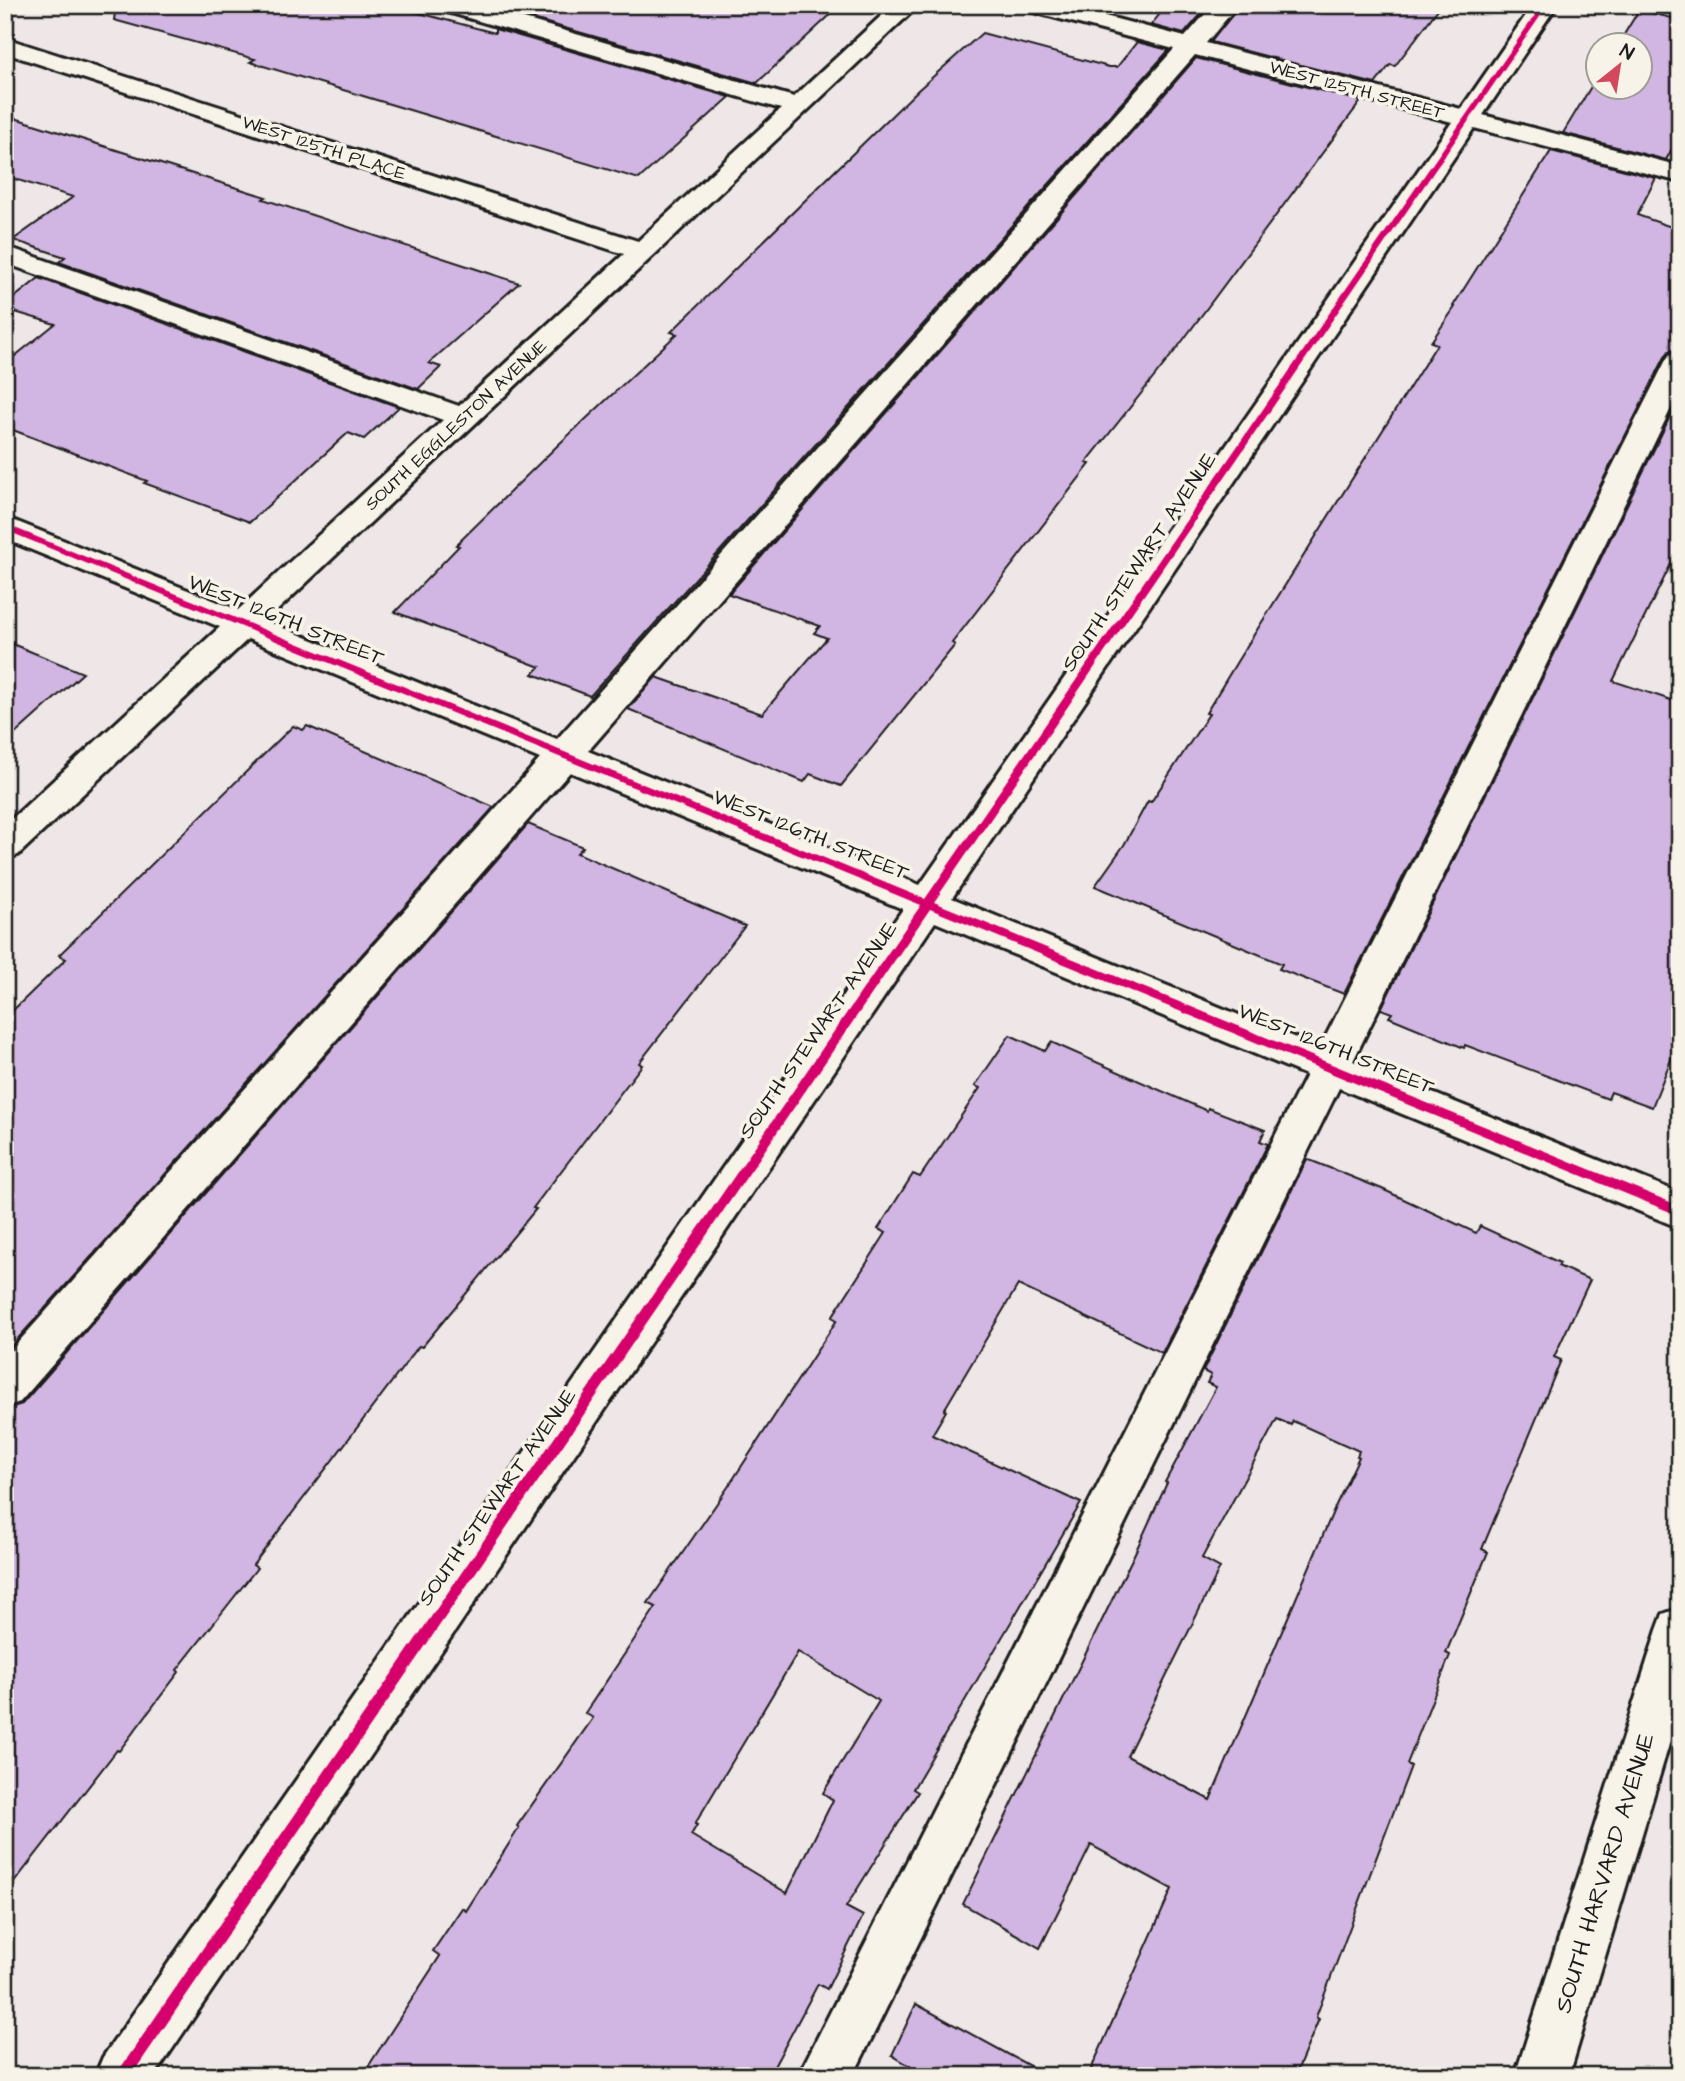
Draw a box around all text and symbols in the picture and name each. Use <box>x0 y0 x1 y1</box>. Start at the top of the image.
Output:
north arrow <box>1584 32 1654 102</box>
text: N <box>1615 38 1639 67</box>
street label: WEST 125TH STREET <box>1267 55 1448 126</box>
street label: WEST 125TH PLACE <box>239 110 410 186</box>
street label: SOUTH EGGLESTON AVENUE <box>359 334 553 516</box>
street label: SOUTH STEWART AVENUE <box>1055 446 1224 677</box>
street label: WEST 126TH STREET <box>184 567 389 673</box>
street label: WEST 126TH STREET <box>709 782 914 888</box>
street label: SOUTH STEWART AVENUE <box>732 915 904 1144</box>
street label: WEST 126TH STREET <box>1234 996 1439 1102</box>
street label: SOUTH STEWART AVENUE <box>411 1382 583 1611</box>
street label: SOUTH HARVARD AVENUE <box>1546 1729 1664 2017</box>

